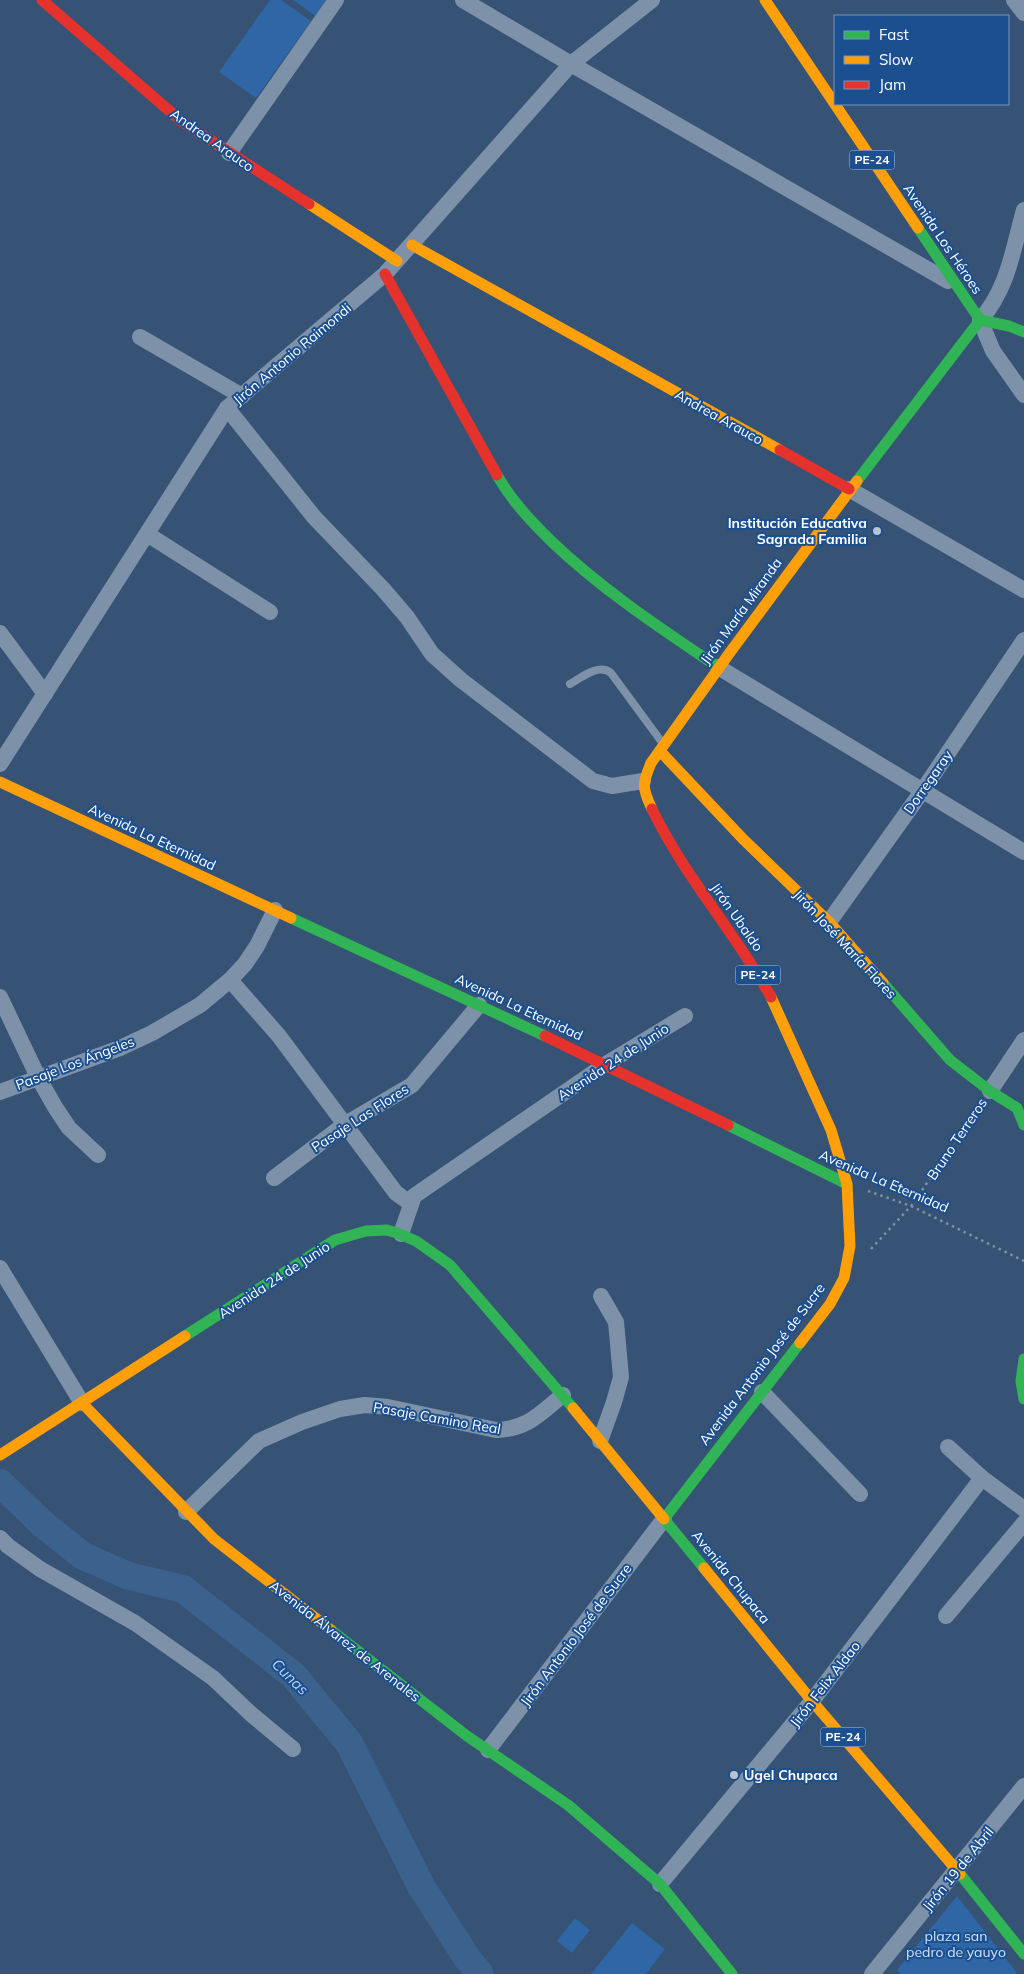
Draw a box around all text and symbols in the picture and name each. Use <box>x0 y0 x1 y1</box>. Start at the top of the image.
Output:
legend <box>834 15 1009 105</box>
text: Fast <box>879 25 909 44</box>
text: Slow <box>879 50 913 69</box>
text: Jam <box>879 75 906 94</box>
street label: Andrea Arauco <box>167 104 257 176</box>
road number: PE-24 <box>850 150 894 170</box>
street label: Avenida Los Héroes <box>899 181 987 298</box>
street label: Jirón Antonio Raimondi <box>229 299 355 409</box>
street label: Andrea Arauco <box>672 385 766 449</box>
place label: Institución Educativa Sagrada Familia <box>728 514 867 548</box>
marker: Institución Educativa Sagrada Familia <box>871 525 883 537</box>
street label: Jirón María Miranda <box>696 554 786 668</box>
street label: Dorregaray <box>899 746 957 817</box>
street label: Avenida La Eternidad <box>85 799 219 875</box>
street label: Jirón Ubaldo <box>707 879 767 955</box>
street label: Jirón José María Flores <box>790 885 900 1003</box>
road number: PE-24 <box>736 966 780 984</box>
street label: Avenida La Eternidad <box>452 969 586 1045</box>
street label: Avenida 24 de Junio <box>554 1019 672 1105</box>
street label: Pasaje Los Ángeles <box>13 1032 137 1094</box>
street label: Pasaje Las Flores <box>308 1080 412 1156</box>
street label: Bruno Terreros <box>923 1094 991 1183</box>
street label: Avenida La Eternidad <box>817 1146 951 1216</box>
street label: Avenida 24 de Junio <box>215 1237 333 1323</box>
street label: Avenida Antonio José de Sucre <box>695 1279 829 1449</box>
street label: Pasaje Camino Real <box>372 1398 502 1438</box>
street label: Avenida Chupaca <box>688 1527 774 1627</box>
street label: Jirón Antonio José de Sucre <box>516 1560 636 1710</box>
street label: Avenida Álvarez de Arenales <box>266 1576 424 1706</box>
street label: Jirón Felix Aldao <box>786 1637 864 1731</box>
water label: Cunas <box>268 1655 313 1699</box>
road number: PE-24 <box>820 1728 866 1746</box>
place label: Ugel Chupaca <box>744 1766 838 1784</box>
marker: Ugel Chupaca <box>728 1769 740 1781</box>
street label: Jirón 19 de Abril <box>918 1823 998 1915</box>
park label: plaza san pedro de yauyo <box>906 1927 1006 1961</box>

